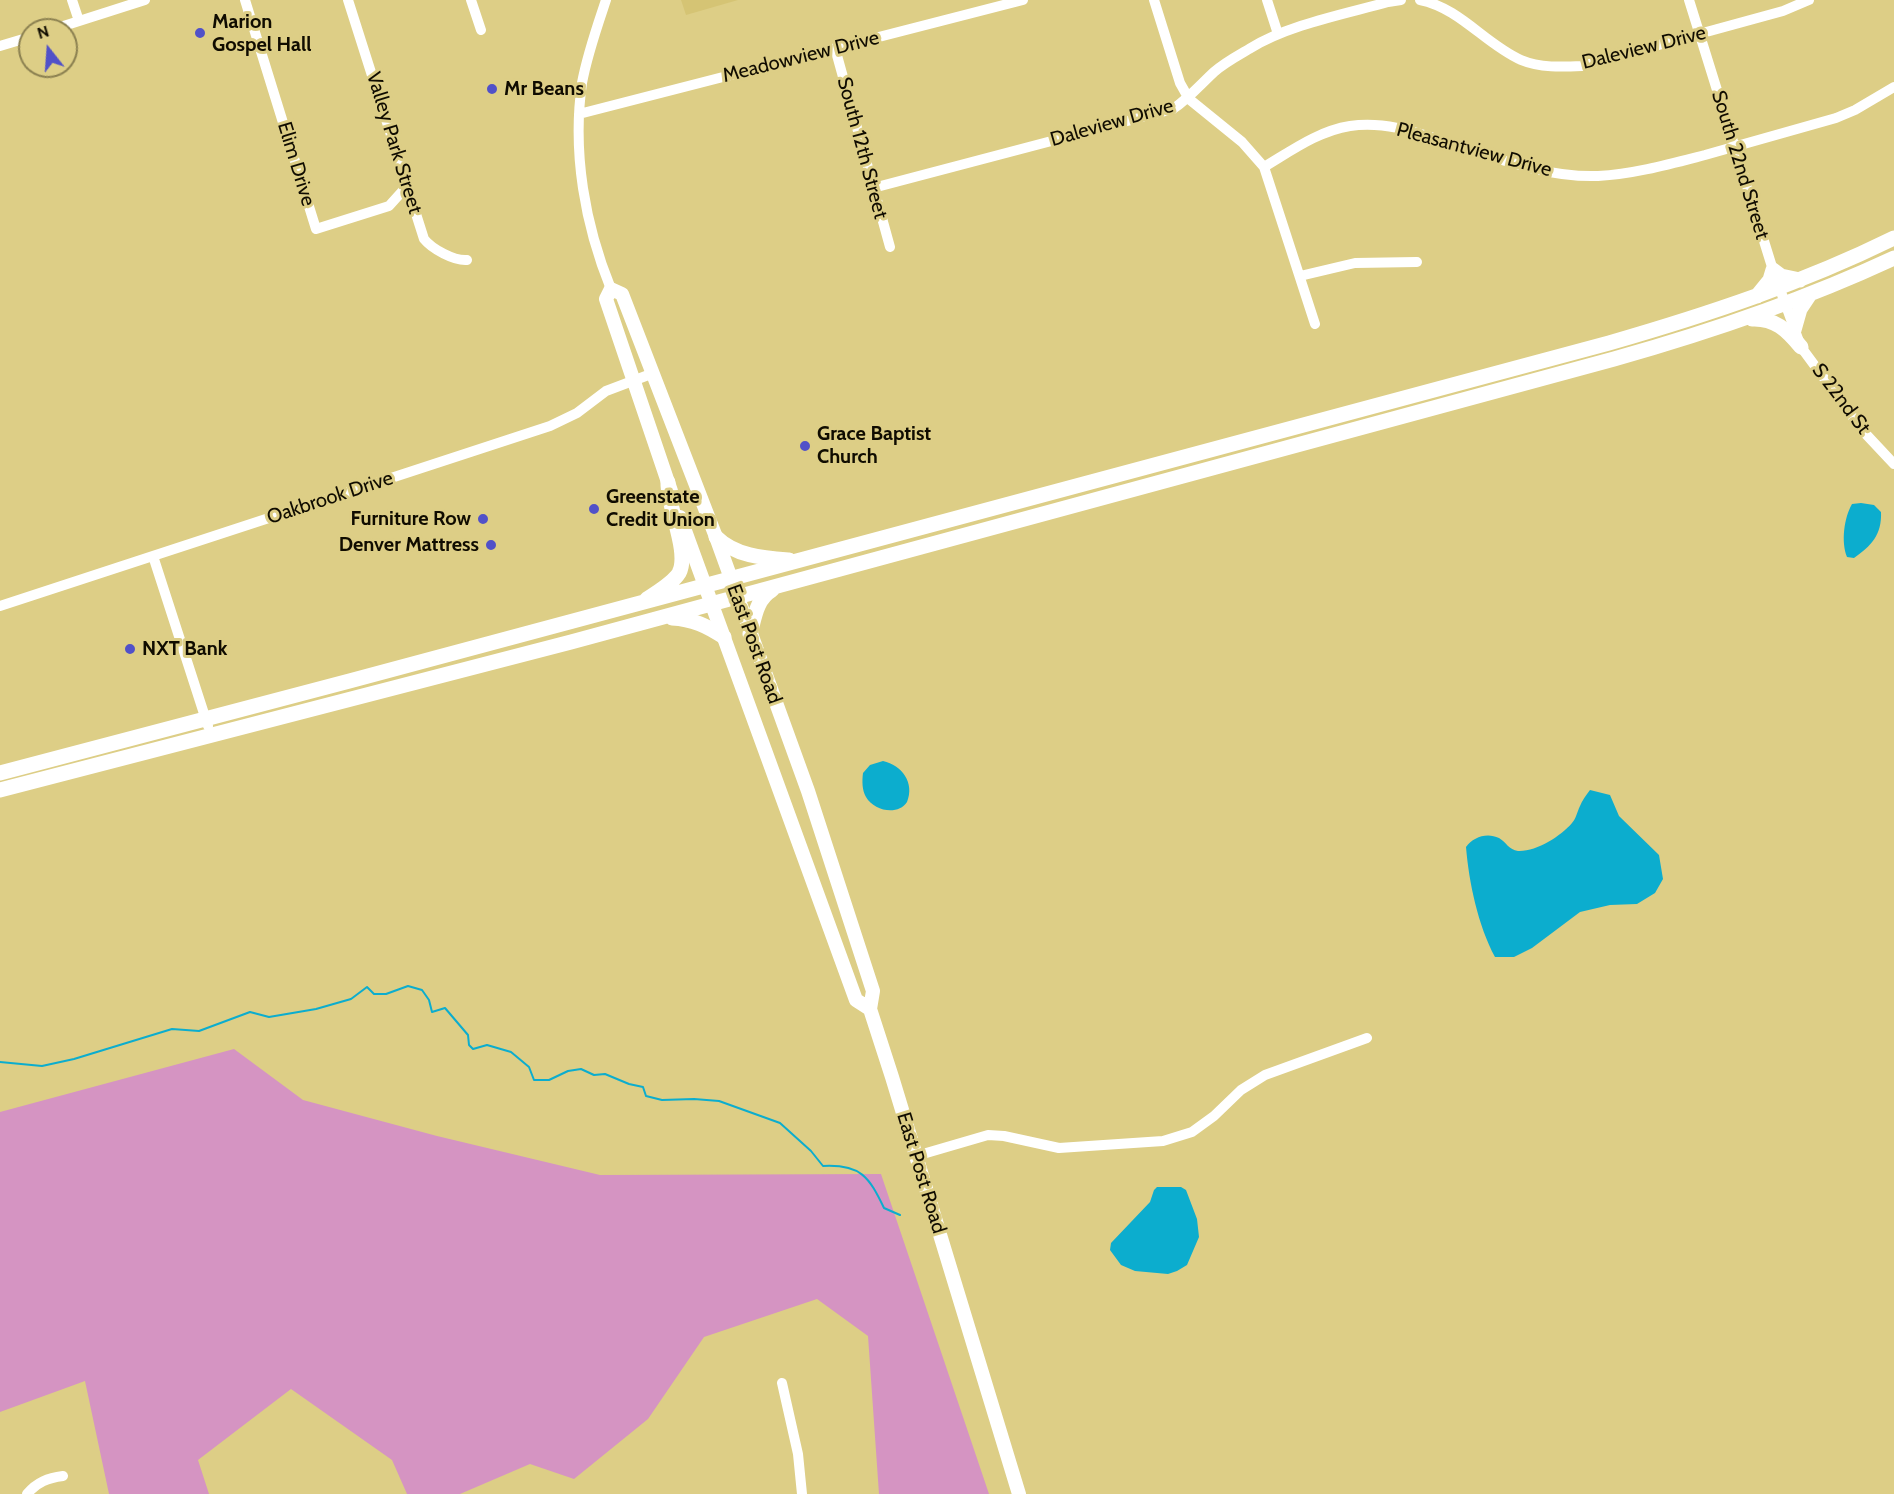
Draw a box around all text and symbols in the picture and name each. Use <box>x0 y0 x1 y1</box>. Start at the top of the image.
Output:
place label: Marion Gospel Hall <box>212 10 311 57</box>
north arrow <box>18 18 78 78</box>
text: N <box>35 21 51 43</box>
street label: Daleview Drive <box>1580 21 1708 75</box>
marker: Marion Gospel Hall <box>193 26 207 40</box>
street label: Meadowview Drive <box>720 26 882 88</box>
street label: Valley Park Street <box>361 69 427 217</box>
street label: South 12th Street <box>832 75 892 221</box>
place label: Mr Beans <box>504 77 584 101</box>
marker: Mr Beans <box>485 82 499 96</box>
street label: South 22nd Street <box>1706 88 1774 242</box>
street label: Daleview Drive <box>1048 94 1176 152</box>
street label: Pleasantview Drive <box>1394 118 1554 182</box>
street label: Elim Drive <box>272 119 320 209</box>
street label: S 22nd St <box>1807 359 1875 439</box>
place label: Grace Baptist Church <box>817 422 931 469</box>
marker: Grace Baptist Church <box>798 439 812 453</box>
street label: Oakbrook Drive <box>264 466 396 530</box>
place label: Greenstate Credit Union <box>606 485 715 532</box>
marker: Greenstate Credit Union <box>587 502 601 516</box>
place label: Furniture Row <box>351 507 471 531</box>
marker: Furniture Row <box>476 512 490 526</box>
place label: Denver Mattress <box>339 533 479 557</box>
marker: Denver Mattress <box>484 538 498 552</box>
street label: East Post Road <box>721 581 787 707</box>
place label: NXT Bank <box>142 637 227 661</box>
marker: NXT Bank <box>123 642 137 656</box>
street label: East Post Road <box>891 1110 951 1236</box>

